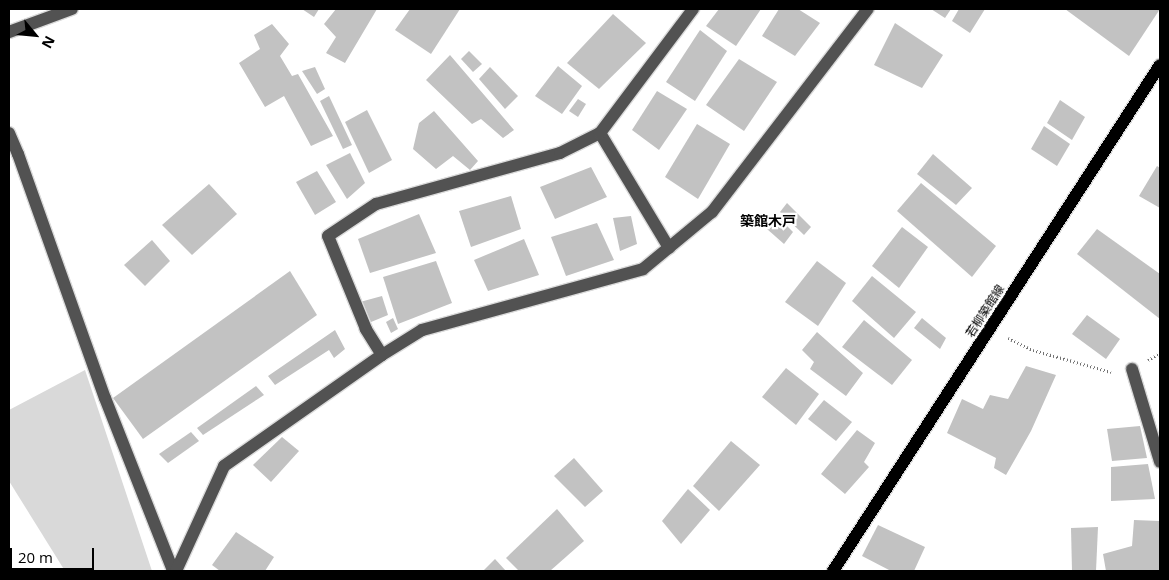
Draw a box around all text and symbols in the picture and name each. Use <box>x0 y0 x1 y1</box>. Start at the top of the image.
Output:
north arrow <box>10 10 60 60</box>
text: N <box>38 33 60 52</box>
district label: 築館木戸 <box>740 213 796 229</box>
street label: 若柳築館線 <box>963 282 1007 340</box>
scale bar <box>12 538 96 570</box>
text: 20 m <box>18 547 53 567</box>

